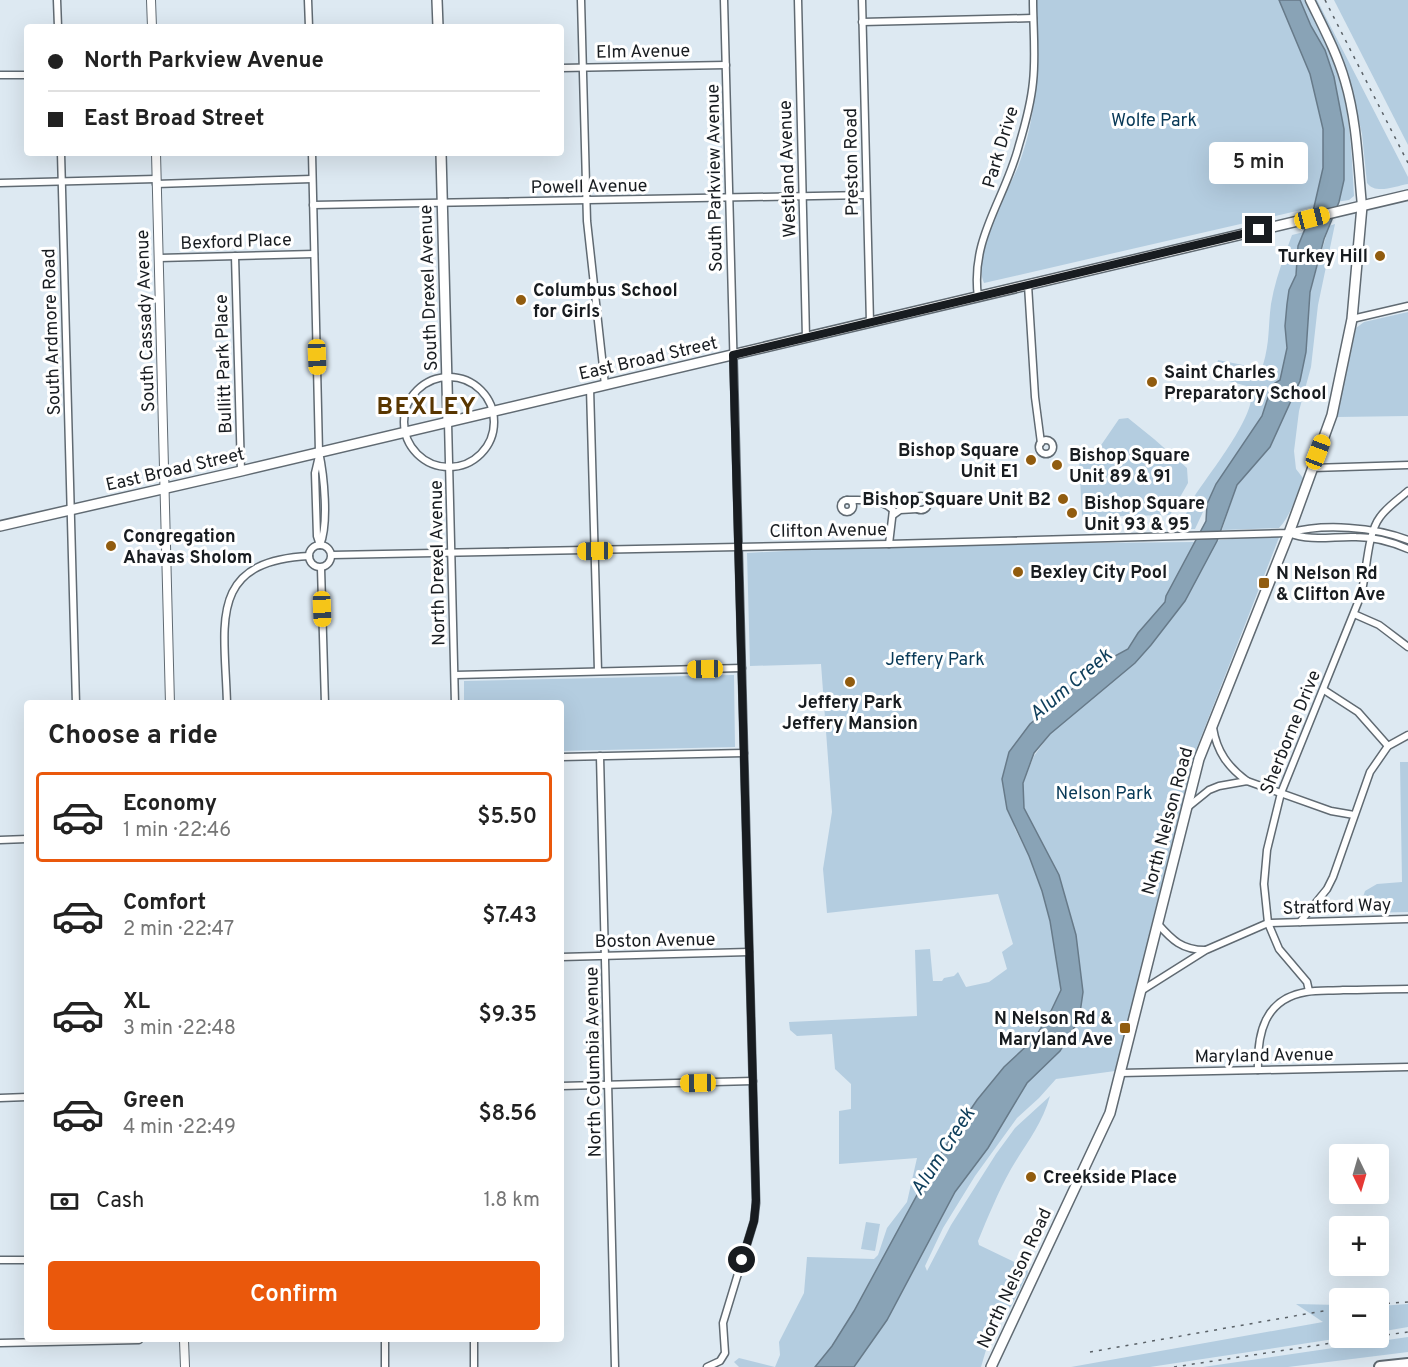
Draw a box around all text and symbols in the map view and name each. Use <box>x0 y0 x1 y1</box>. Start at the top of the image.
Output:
street label: Elm Avenue <box>596 40 690 65</box>
text: North Parkview Avenue <box>84 48 324 75</box>
street label: South Parkview Avenue <box>702 84 729 272</box>
street label: Westland Avenue <box>775 100 802 238</box>
street label: Park Drive <box>978 104 1025 191</box>
text: East Broad Street <box>84 106 264 133</box>
street label: Preston Road <box>840 108 865 216</box>
park label: Wolfe Park <box>1111 110 1197 133</box>
callout: 5 min <box>1210 143 1308 185</box>
text: 5 min <box>1233 150 1284 176</box>
street label: Powell Avenue <box>530 175 648 200</box>
street label: South Drexel Avenue <box>415 204 444 371</box>
car <box>1292 205 1332 231</box>
route end <box>1245 216 1272 243</box>
street label: South Cassady Avenue <box>132 229 161 412</box>
street label: Bexford Place <box>180 229 292 256</box>
place label: Turkey Hill <box>1278 246 1368 269</box>
street label: South Ardmore Road <box>38 248 67 416</box>
marker: Turkey Hill <box>1373 249 1387 263</box>
place label: Columbus School for Girls <box>533 280 678 324</box>
marker: Columbus School for Girls <box>514 293 528 307</box>
street label: Bullitt Park Place <box>211 294 238 434</box>
street label: East Broad Street <box>577 332 720 387</box>
car <box>307 339 327 375</box>
place label: Saint Charles Preparatory School <box>1164 362 1327 406</box>
marker: Saint Charles Preparatory School <box>1145 375 1159 389</box>
district label: BEXLEY <box>376 393 478 423</box>
car <box>1303 432 1333 472</box>
place label: Bishop Square Unit E1 <box>898 440 1019 484</box>
street label: East Broad Street <box>104 443 247 498</box>
place label: Bishop Square Unit 89 & 91 <box>1069 445 1190 489</box>
marker: Bishop Square Unit E1 <box>1024 453 1038 467</box>
marker: Bishop Square Unit 89 & 91 <box>1050 458 1064 472</box>
street label: North Drexel Avenue <box>426 480 451 646</box>
place label: Bishop Square Unit B2 <box>862 489 1051 512</box>
marker: Bishop Square Unit B2 <box>1056 492 1070 506</box>
place label: Bishop Square Unit 93 & 95 <box>1084 493 1205 537</box>
marker: Bishop Square Unit 93 & 95 <box>1065 506 1079 520</box>
street label: Clifton Avenue <box>769 519 887 544</box>
place label: Congregation Ahavas Sholom <box>123 526 253 570</box>
marker: Congregation Ahavas Sholom <box>104 539 118 553</box>
car <box>577 542 613 560</box>
place label: Bexley City Pool <box>1030 562 1167 585</box>
place label: N Nelson Rd & Clifton Ave <box>1276 563 1385 607</box>
marker: Bexley City Pool <box>1011 565 1025 579</box>
marker: N Nelson Rd & Clifton Ave <box>1257 576 1271 590</box>
car <box>312 591 332 627</box>
water label: Alum Creek <box>1025 643 1119 728</box>
park label: Jeffery Park <box>885 649 985 672</box>
car <box>687 660 723 678</box>
street label: Sherborne Drive <box>1256 667 1327 798</box>
marker: Jeffery Park Jeffery Mansion <box>843 675 857 689</box>
place label: Jeffery Park Jeffery Mansion <box>782 692 918 736</box>
text: Choose a ride <box>48 719 218 753</box>
street label: North Nelson Road <box>1138 745 1199 898</box>
park label: Nelson Park <box>1056 783 1152 806</box>
icon: car <box>51 790 105 844</box>
text: Economy <box>123 791 217 818</box>
text: $5.50 <box>477 804 537 831</box>
text: 1 min · 22:46 <box>123 818 231 844</box>
icon: car <box>51 889 105 943</box>
text: Comfort <box>123 890 206 917</box>
street label: Stratford Way <box>1282 894 1392 921</box>
text: $7.43 <box>482 903 537 930</box>
text: 2 min · 22:47 <box>123 917 234 943</box>
street label: Boston Avenue <box>595 929 715 954</box>
street label: North Columbia Avenue <box>581 966 608 1157</box>
icon: car <box>51 988 105 1042</box>
text: XL <box>123 989 150 1016</box>
text: $9.35 <box>479 1002 537 1029</box>
place label: N Nelson Rd & Maryland Ave <box>994 1008 1113 1052</box>
text: 3 min · 22:48 <box>123 1016 236 1042</box>
marker: N Nelson Rd & Maryland Ave <box>1118 1021 1132 1035</box>
street label: Maryland Avenue <box>1194 1044 1334 1069</box>
car <box>680 1074 716 1092</box>
icon: car <box>51 1087 105 1141</box>
text: Green <box>123 1088 185 1115</box>
text: $8.56 <box>478 1101 537 1128</box>
water label: Alum Creek <box>905 1102 982 1201</box>
text: 4 min · 22:49 <box>123 1115 236 1141</box>
north arrow <box>1329 1144 1389 1204</box>
map controls <box>1329 1144 1389 1348</box>
place label: Creekside Place <box>1043 1167 1177 1190</box>
marker: Creekside Place <box>1024 1170 1038 1184</box>
icon: cash <box>48 1185 81 1218</box>
text: Cash <box>96 1188 145 1215</box>
text: 1.8 km <box>484 1188 540 1214</box>
street label: North Nelson Road <box>973 1205 1058 1352</box>
button: + <box>1329 1216 1389 1276</box>
route start <box>728 1246 755 1273</box>
button: Confirm <box>48 1261 540 1330</box>
button: − <box>1329 1288 1389 1348</box>

